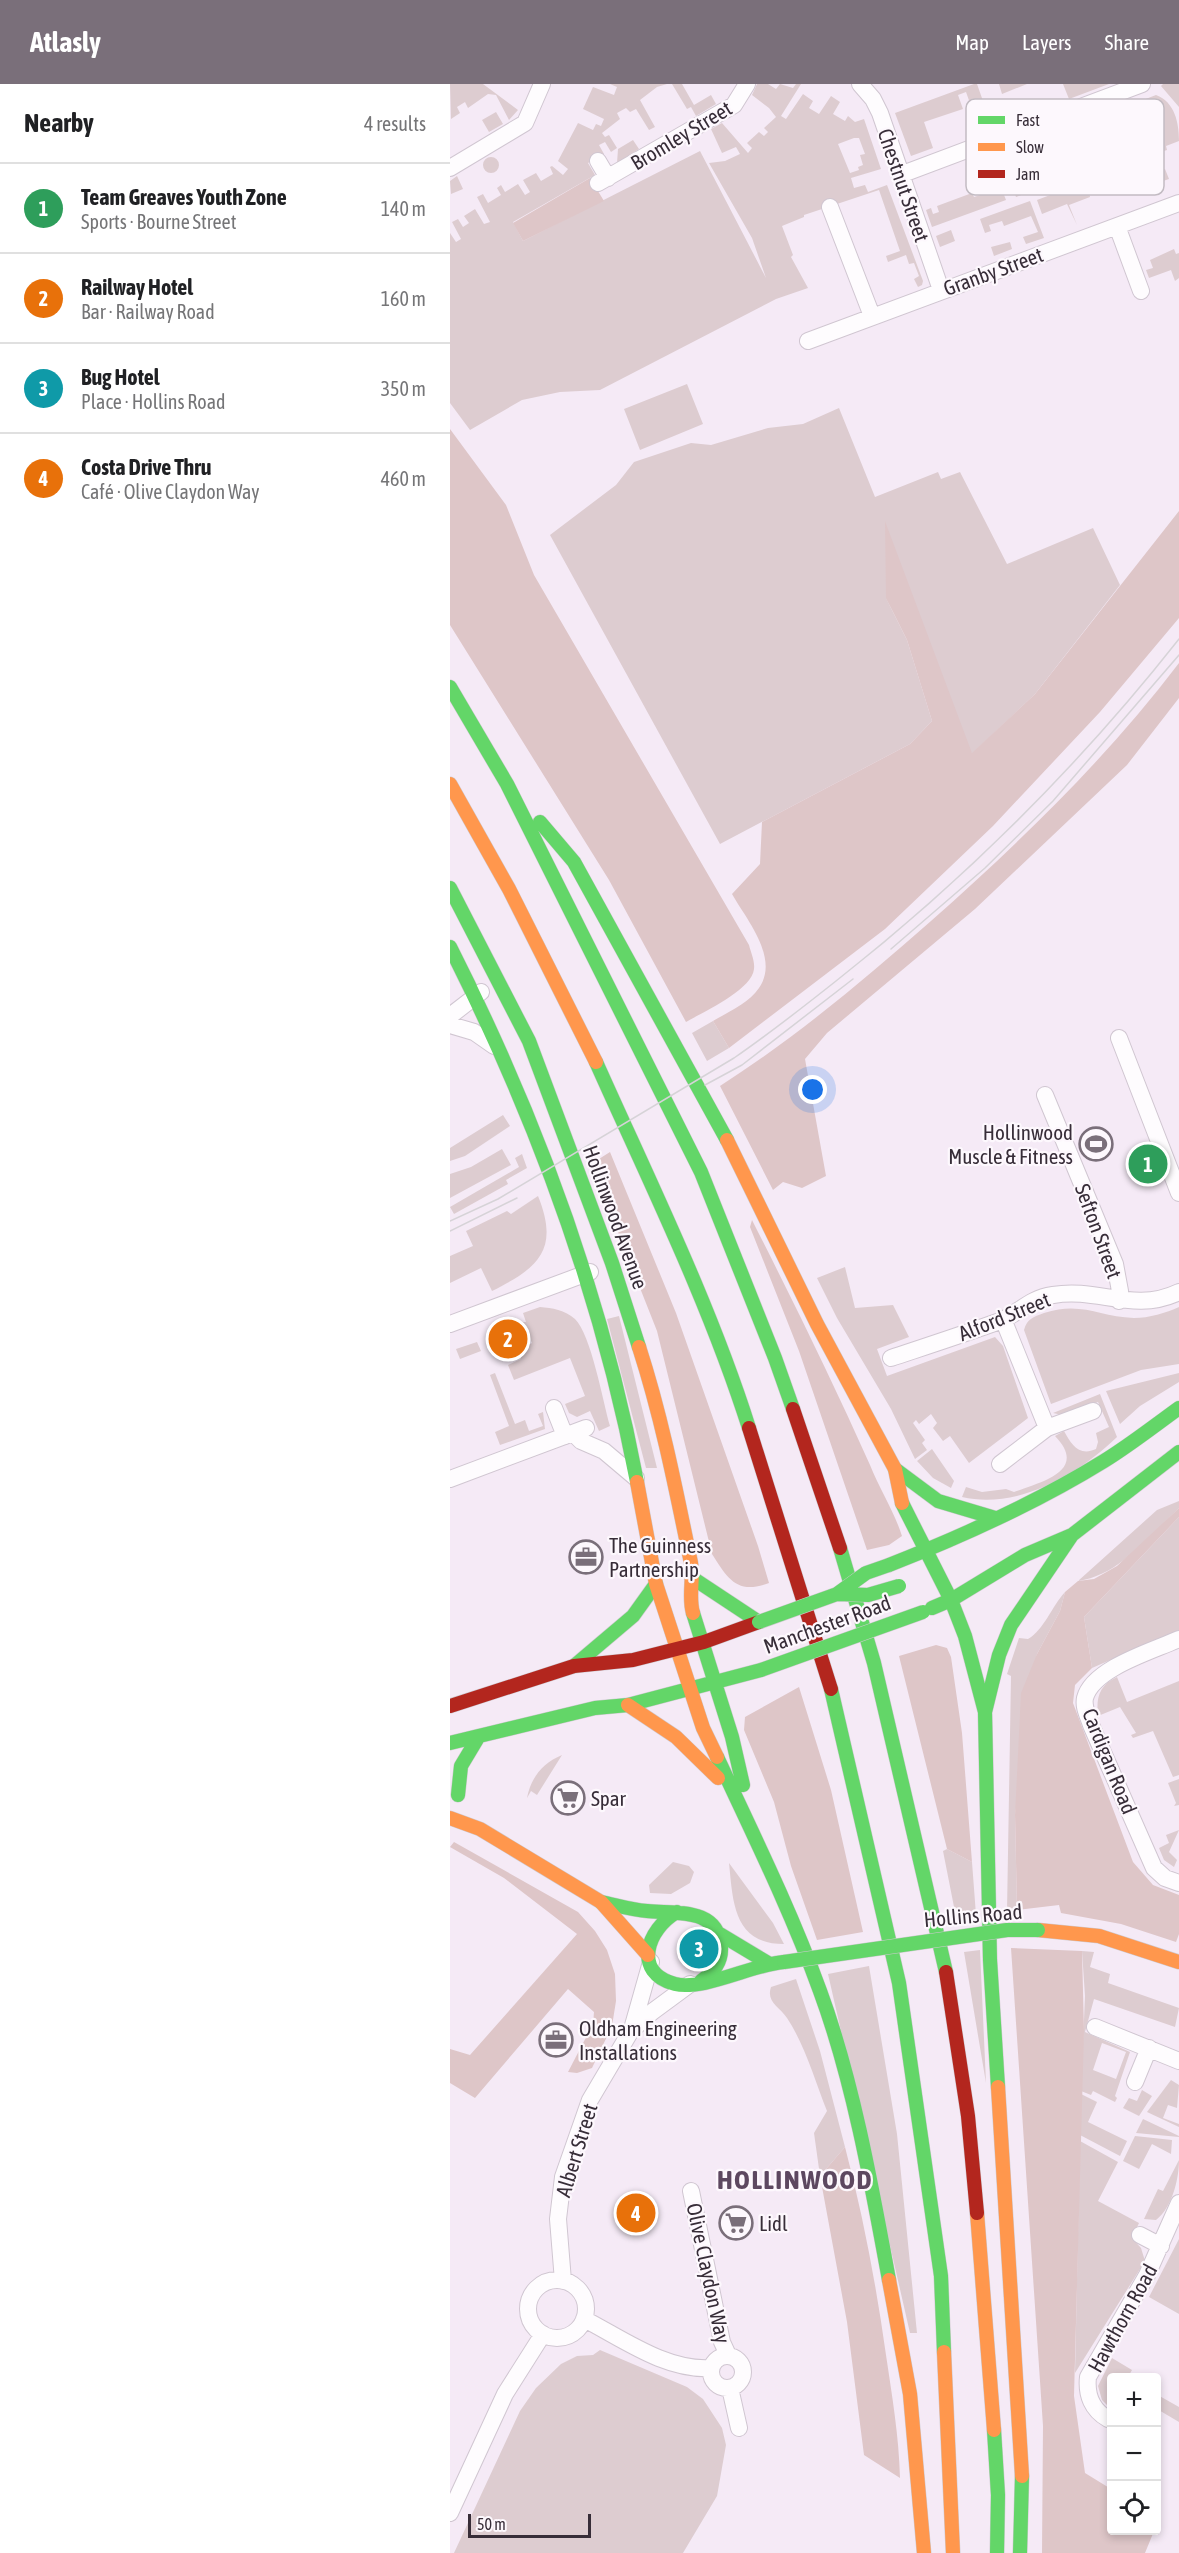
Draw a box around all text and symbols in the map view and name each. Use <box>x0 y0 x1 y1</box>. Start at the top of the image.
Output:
text: Atlasly <box>30 26 101 58</box>
text: Map <box>955 30 989 54</box>
text: Layers <box>1022 30 1072 54</box>
text: Share <box>1105 30 1149 54</box>
street label: Bromley Street <box>626 96 736 174</box>
legend <box>966 99 1164 195</box>
text: Nearby <box>24 108 94 138</box>
text: Fast <box>1016 111 1040 129</box>
text: 4 results <box>364 112 426 135</box>
street label: Chestnut Street <box>873 125 935 245</box>
text: Slow <box>1016 138 1044 156</box>
text: Jam <box>1016 165 1040 183</box>
text: Team Greaves Youth Zone <box>81 184 287 210</box>
text: 1 <box>39 197 48 220</box>
text: 140 m <box>381 197 426 220</box>
text: Sports · Bourne Street <box>81 210 236 233</box>
street label: Granby Street <box>940 242 1046 300</box>
text: Railway Hotel <box>81 274 193 300</box>
text: 2 <box>39 287 48 310</box>
text: 160 m <box>381 287 426 310</box>
text: Bar · Railway Road <box>81 300 215 323</box>
text: Bug Hotel <box>81 364 160 390</box>
text: 3 <box>39 377 48 400</box>
text: 350 m <box>381 377 426 400</box>
text: Place · Hollins Road <box>81 390 226 413</box>
text: Costa Drive Thru <box>81 454 211 480</box>
text: 4 <box>39 467 48 490</box>
text: 460 m <box>381 467 426 490</box>
text: Café · Olive Claydon Way <box>81 480 260 503</box>
your location <box>798 1075 827 1104</box>
place label: Hollinwood Muscle & Fitness <box>948 1120 1073 1168</box>
sports icon: Hollinwood Muscle & Fitness <box>1078 1126 1114 1162</box>
street label: Hollinwood Avenue <box>579 1142 653 1292</box>
pin: 1 <box>1128 1142 1168 1186</box>
street label: Sefton Street <box>1071 1180 1127 1282</box>
street label: Alford Street <box>955 1287 1053 1345</box>
pin: 2 <box>488 1316 528 1362</box>
place label: The Guinness Partnership <box>609 1533 711 1581</box>
office icon: The Guinness Partnership <box>568 1539 604 1575</box>
street label: Manchester Road <box>760 1590 894 1658</box>
street label: Cardigan Road <box>1078 1705 1142 1817</box>
supermarket icon: Spar <box>550 1780 586 1816</box>
place label: Spar <box>591 1786 627 1810</box>
street label: Hollins Road <box>923 1899 1023 1931</box>
pin: 3 <box>680 1926 718 1972</box>
place label: Oldham Engineering Installations <box>579 2016 737 2064</box>
office icon: Oldham Engineering Installations <box>538 2022 574 2058</box>
street label: Albert Street <box>550 2100 602 2200</box>
district label: HOLLINWOOD <box>717 2164 873 2195</box>
pin: 4 <box>616 2190 656 2236</box>
street label: Olive Claydon Way <box>682 2201 736 2346</box>
supermarket icon: Lidl <box>718 2205 754 2241</box>
place label: Lidl <box>759 2211 788 2235</box>
street label: Hawthorn Road <box>1082 2260 1162 2376</box>
map controls <box>1107 2373 1161 2535</box>
button: + <box>1107 2373 1161 2427</box>
button: − <box>1107 2427 1161 2481</box>
button: locate <box>1107 2481 1161 2535</box>
scale bar <box>468 2511 591 2538</box>
text: 50 m <box>477 2515 506 2533</box>

